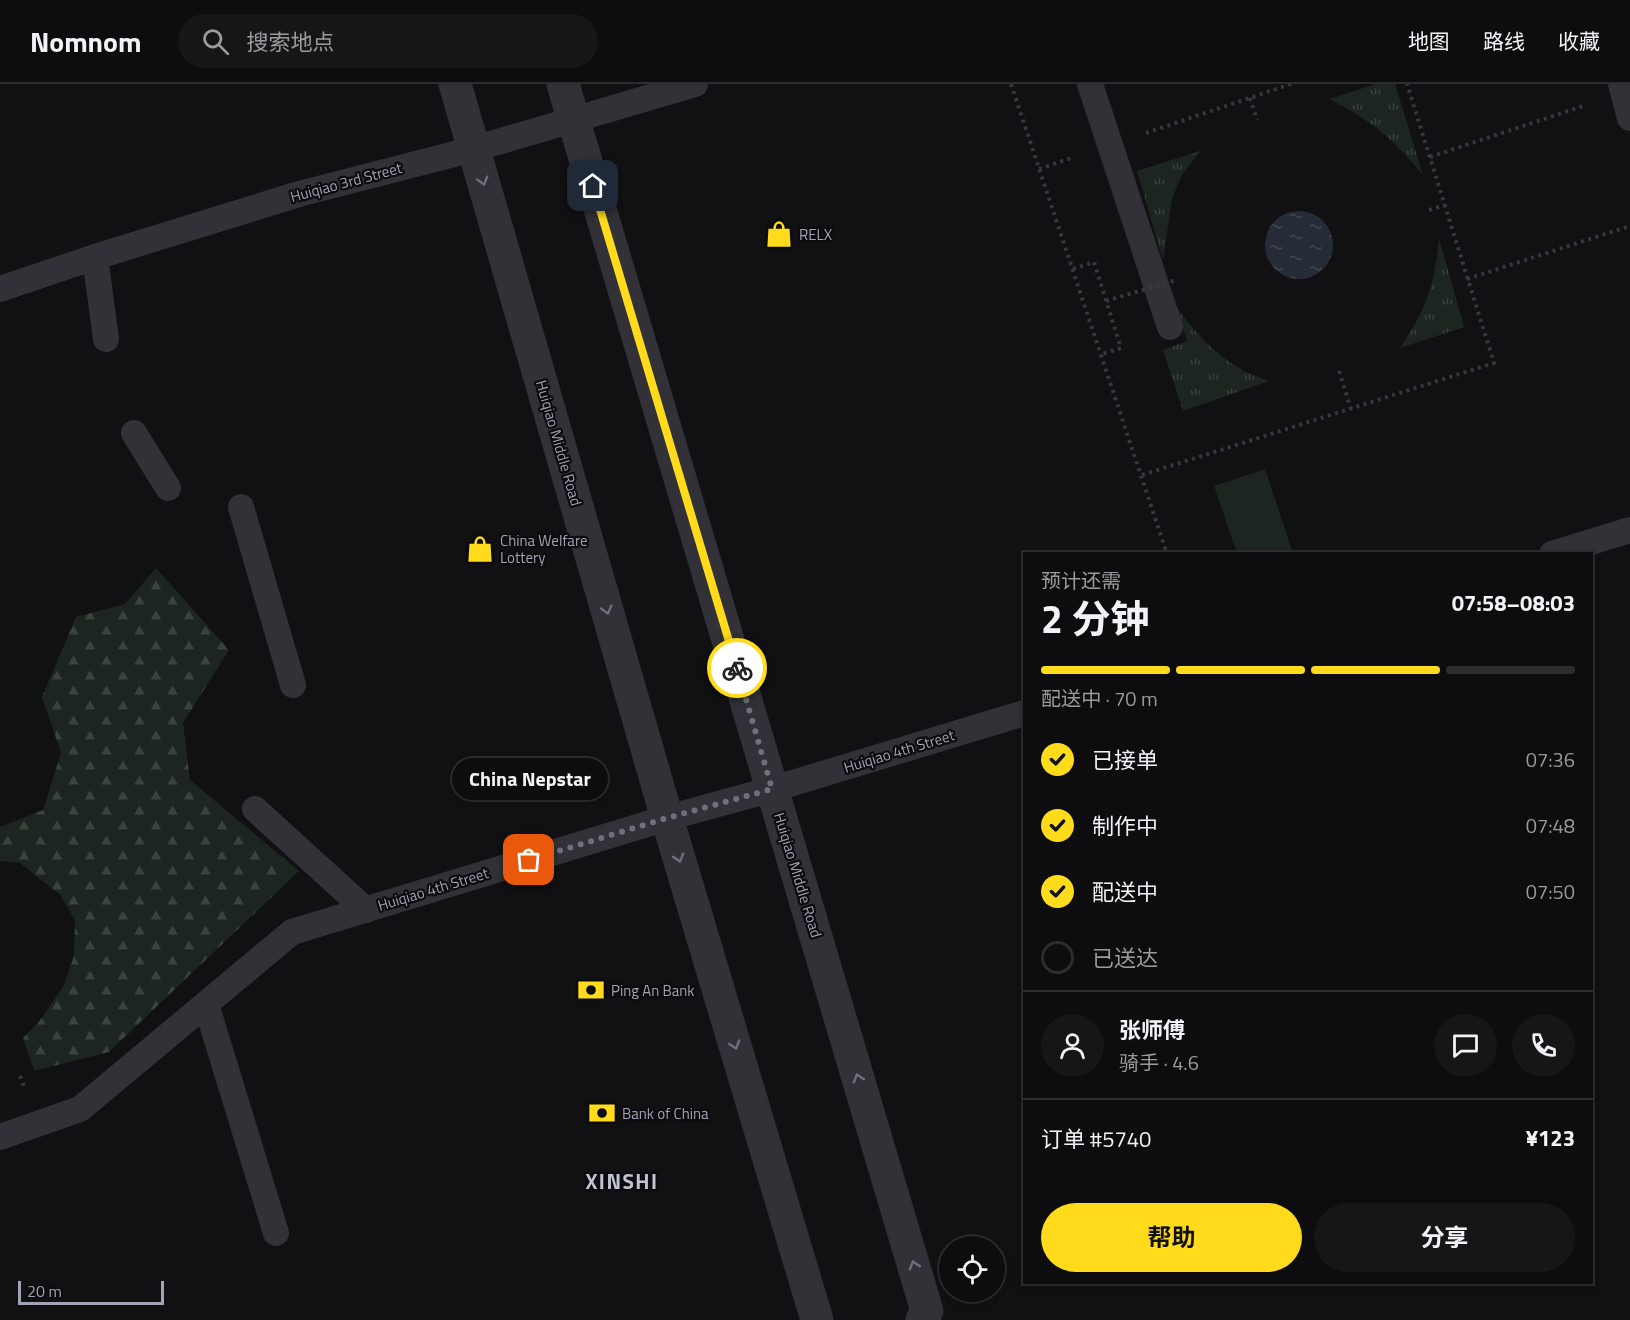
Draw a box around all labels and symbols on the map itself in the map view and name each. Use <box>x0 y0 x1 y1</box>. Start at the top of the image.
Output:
street label: Huiqiao 3rd Street <box>288 156 405 208</box>
pin <box>567 160 618 211</box>
one-way arrow <box>476 175 488 186</box>
shop icon: RELX <box>764 219 794 249</box>
place label: RELX <box>799 223 833 246</box>
street label: Huiqiao Middle Road <box>530 377 588 509</box>
place label: China Welfare Lottery <box>500 529 588 569</box>
shop icon: China Welfare Lottery <box>465 534 495 564</box>
one-way arrow <box>600 604 612 615</box>
courier <box>707 638 767 698</box>
street label: Huiqiao 4th Street <box>841 723 958 779</box>
callout: China Nepstar <box>451 758 607 800</box>
street label: Huiqiao Middle Road <box>768 810 828 940</box>
pin <box>503 834 554 885</box>
one-way arrow <box>672 852 684 863</box>
street label: Huiqiao 4th Street <box>375 861 492 917</box>
bank icon: Ping An Bank <box>576 975 606 1005</box>
place label: Ping An Bank <box>611 979 695 1002</box>
one-way arrow <box>728 1039 740 1050</box>
one-way arrow <box>853 1073 865 1084</box>
bank icon: Bank of China <box>587 1098 617 1128</box>
place label: Bank of China <box>622 1102 709 1125</box>
district label: XINSHI <box>585 1165 659 1197</box>
one-way arrow <box>909 1260 921 1271</box>
scale bar <box>18 1278 164 1306</box>

